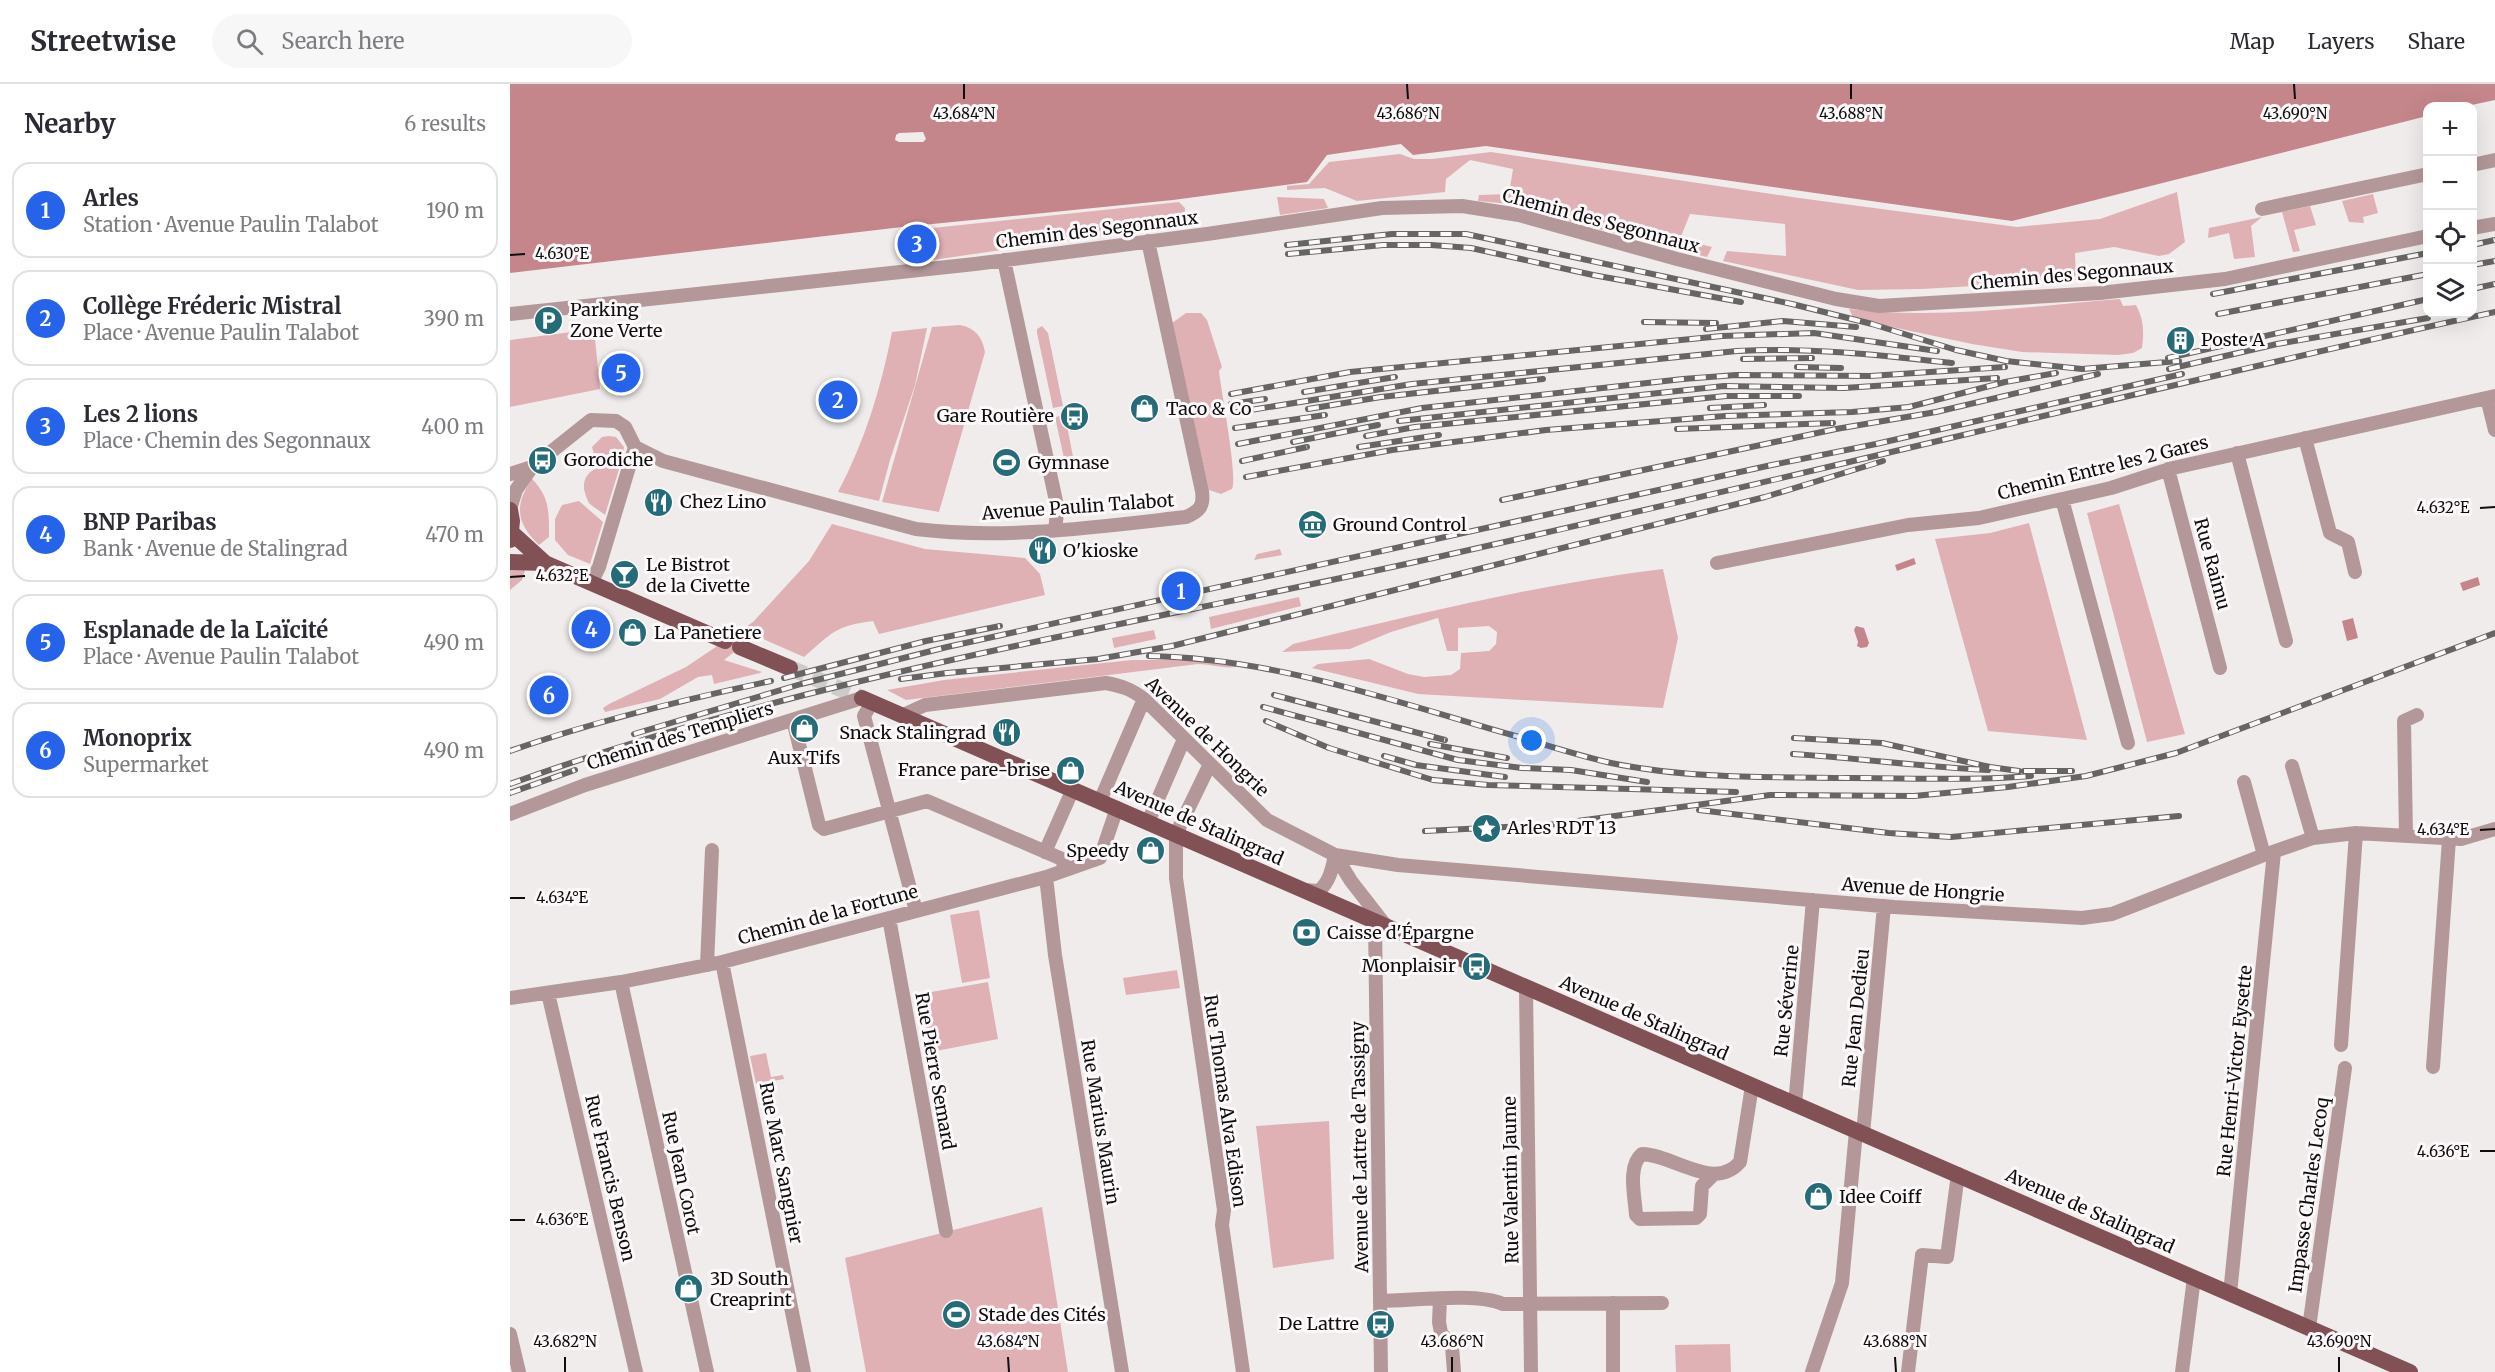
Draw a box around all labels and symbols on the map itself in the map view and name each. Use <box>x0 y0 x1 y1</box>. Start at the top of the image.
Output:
text: 43.684°N <box>933 104 996 123</box>
text: 43.686°N <box>1376 104 1440 123</box>
text: 43.688°N <box>1819 104 1883 123</box>
text: 43.690°N <box>2263 104 2328 123</box>
street label: Chemin des Segonnaux <box>1500 183 1703 258</box>
street label: Chemin des Segonnaux <box>995 206 1200 253</box>
pin: 3 <box>898 222 936 266</box>
text: 4.630°E <box>535 244 590 263</box>
street label: Chemin des Segonnaux <box>1970 254 2175 295</box>
place label: Parking Zone Verte <box>570 298 662 342</box>
parking icon: Parking Zone Verte <box>533 304 565 336</box>
building icon: Poste A <box>2164 324 2196 356</box>
place label: Poste A <box>2201 328 2265 351</box>
pin: 5 <box>602 350 640 396</box>
pin: 2 <box>818 378 858 422</box>
shop icon: Taco & Co <box>1129 393 1161 425</box>
place label: Taco & Co <box>1166 397 1252 420</box>
bus stop icon: Gare Routière <box>1059 400 1091 432</box>
place label: Gare Routière <box>937 404 1054 427</box>
street label: Chemin Entre les 2 Gares <box>1995 430 2211 505</box>
bus stop icon: Gorodiche <box>527 444 559 476</box>
sports icon: Gymnase <box>991 447 1023 479</box>
place label: Gorodiche <box>564 448 653 471</box>
place label: Gymnase <box>1028 451 1109 474</box>
restaurant icon: Chez Lino <box>643 486 675 518</box>
street label: Avenue Paulin Talabot <box>980 488 1175 525</box>
place label: Chez Lino <box>680 490 766 513</box>
text: 4.632°E <box>2417 498 2470 517</box>
museum icon: Ground Control <box>1296 509 1328 541</box>
place label: Ground Control <box>1333 513 1467 536</box>
street label: Rue Raimu <box>2189 515 2236 612</box>
restaurant icon: O'kioske <box>1026 535 1058 567</box>
place label: O'kioske <box>1063 539 1138 562</box>
place label: Le Bistrot de la Civette <box>646 553 750 597</box>
bar icon: Le Bistrot de la Civette <box>609 559 641 591</box>
text: 4.632°E <box>536 566 589 585</box>
pin: 1 <box>1162 568 1200 614</box>
pin: 4 <box>572 606 610 652</box>
shop icon: La Panetiere <box>617 617 649 649</box>
place label: La Panetiere <box>654 621 761 644</box>
street label: Avenue de Hongrie <box>1140 671 1274 801</box>
pin: 6 <box>530 672 568 718</box>
street label: Chemin des Templiers <box>584 696 776 775</box>
shop icon: Aux Tifs <box>788 713 820 745</box>
restaurant icon: Snack Stalingrad <box>991 717 1023 749</box>
place label: Snack Stalingrad <box>839 721 986 744</box>
your location <box>1517 726 1546 755</box>
place label: Aux Tifs <box>767 746 840 769</box>
shop icon: France pare-brise <box>1055 754 1087 786</box>
place label: France pare-brise <box>898 758 1050 781</box>
street label: Avenue de Stalingrad <box>1110 775 1287 870</box>
place icon: Arles RDT 13 <box>1470 812 1502 844</box>
place label: Arles RDT 13 <box>1506 816 1617 839</box>
text: 4.634°E <box>2417 820 2470 839</box>
shop icon: Speedy <box>1134 835 1166 867</box>
place label: Speedy <box>1066 839 1130 862</box>
street label: Avenue de Hongrie <box>1840 872 2005 907</box>
street label: Chemin de la Fortune <box>735 879 920 950</box>
text: 4.634°E <box>536 888 589 907</box>
bank icon: Caisse d'Épargne <box>1290 917 1322 949</box>
place label: Caisse d'Épargne <box>1327 921 1474 944</box>
street label: Rue Séverine <box>1769 944 1804 1058</box>
street label: Rue Jean Dedieu <box>1837 947 1874 1089</box>
bus stop icon: Monplaisir <box>1461 950 1493 982</box>
place label: Monplaisir <box>1362 954 1456 977</box>
street label: Rue Henri-Victor Eysette <box>2212 964 2257 1178</box>
street label: Avenue de Stalingrad <box>1555 970 1732 1065</box>
street label: Rue Pierre Semard <box>910 990 961 1152</box>
street label: Rue Thomas Alva Edison <box>1199 993 1252 1209</box>
street label: Avenue de Lattre de Tassigny <box>1346 1020 1373 1274</box>
street label: Rue Marius Maurin <box>1076 1038 1125 1206</box>
street label: Rue Marc Sangnier <box>755 1080 808 1246</box>
street label: Rue Francis Benson <box>580 1092 641 1263</box>
street label: Impasse Charles Lecoq <box>2283 1095 2334 1294</box>
street label: Rue Valentin Jaume <box>1498 1096 1523 1264</box>
street label: Rue Jean Corot <box>657 1109 706 1237</box>
text: 4.636°E <box>2417 1142 2470 1161</box>
street label: Avenue de Stalingrad <box>2001 1163 2178 1258</box>
shop icon: Idee Coiff <box>1802 1181 1834 1213</box>
place label: Idee Coiff <box>1839 1185 1922 1208</box>
text: 4.636°E <box>536 1210 589 1229</box>
place label: 3D South Creaprint <box>710 1267 792 1311</box>
shop icon: 3D South Creaprint <box>673 1273 705 1305</box>
sports icon: Stade des Cités <box>941 1299 973 1331</box>
place label: Stade des Cités <box>978 1303 1106 1326</box>
bus stop icon: De Lattre <box>1364 1308 1396 1340</box>
place label: De Lattre <box>1279 1312 1359 1335</box>
text: 43.682°N <box>533 1332 597 1351</box>
text: 43.684°N <box>977 1332 1040 1351</box>
text: 43.686°N <box>1420 1332 1484 1351</box>
text: 43.688°N <box>1863 1332 1927 1351</box>
text: 43.690°N <box>2307 1332 2372 1351</box>

